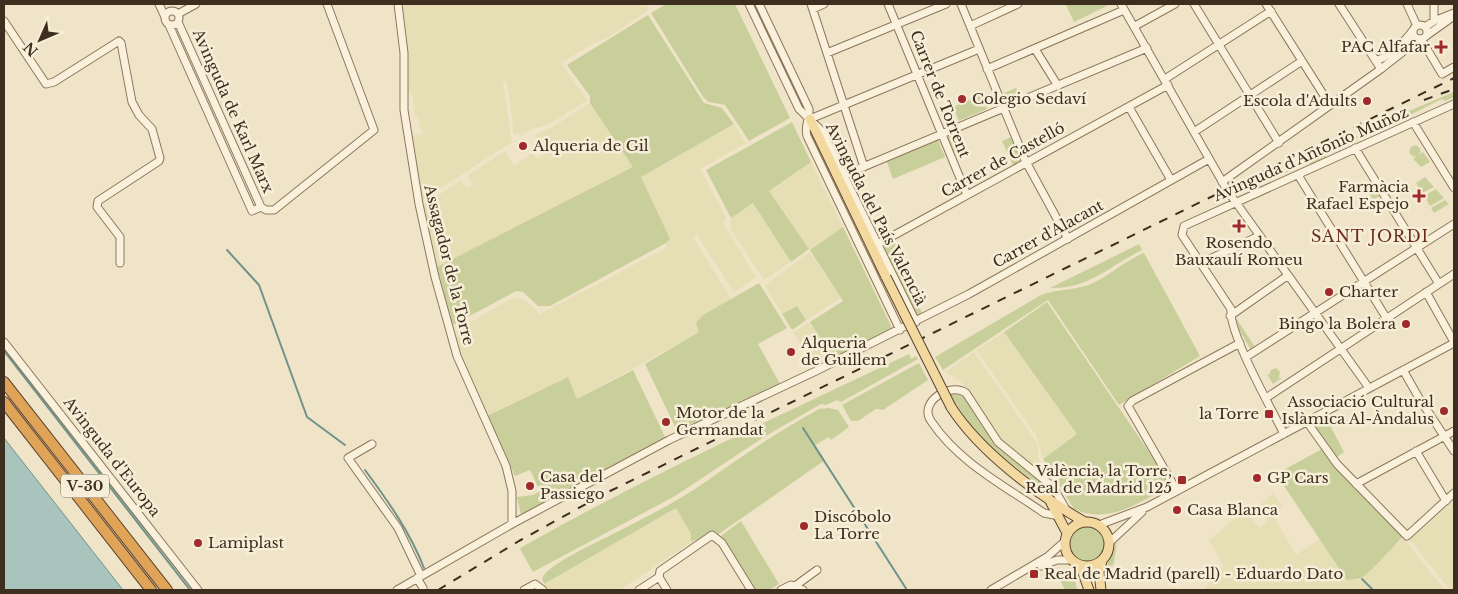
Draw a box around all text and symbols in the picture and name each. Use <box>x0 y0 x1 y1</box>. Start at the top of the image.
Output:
north arrow <box>15 15 65 65</box>
street label: Avinguda de Karl Marx <box>188 25 278 196</box>
street label: Carrer de Torrent <box>906 27 975 161</box>
place label: PAC Alfafar <box>1341 37 1431 56</box>
text: N <box>20 38 42 60</box>
marker: PAC Alfafar <box>1434 40 1448 54</box>
place label: Colegio Sedaví <box>972 89 1087 108</box>
place label: Escola d'Adults <box>1243 91 1357 110</box>
marker: Colegio Sedaví <box>956 93 968 105</box>
marker: Escola d'Adults <box>1361 95 1373 107</box>
street label: Avinguda d’Antonio Muñoz <box>1210 102 1411 206</box>
street label: Avinguda del País Valencià <box>821 118 931 309</box>
street label: Carrer de Castelló <box>938 118 1068 201</box>
place label: Alqueria de Gil <box>532 136 649 155</box>
marker: Alqueria de Gil <box>517 140 529 152</box>
place label: Farmàcia Rafael Espejo <box>1306 177 1410 213</box>
street label: Assagador de la Torre <box>420 182 479 347</box>
marker: Farmàcia Rafael Espejo <box>1413 190 1425 202</box>
street label: Carrer d'Alacant <box>989 195 1107 272</box>
marker: Rosendo Bauxaulí Romeu <box>1233 220 1245 232</box>
district label: SANT JORDI <box>1311 226 1429 246</box>
place label: Rosendo Bauxaulí Romeu <box>1175 233 1303 269</box>
place label: Charter <box>1339 282 1399 301</box>
marker: Charter <box>1323 286 1335 298</box>
place label: Bingo la Bolera <box>1278 314 1397 333</box>
marker: Bingo la Bolera <box>1400 318 1412 330</box>
place label: Alqueria de Guillem <box>800 333 887 369</box>
marker: Alqueria de Guillem <box>785 346 797 358</box>
street label: Avinguda d'Europa <box>59 392 165 521</box>
place label: Associació Cultural Islàmica Al-Àndalus <box>1282 392 1434 428</box>
place label: Motor de la Germandat <box>676 403 765 439</box>
place label: la Torre <box>1199 404 1259 423</box>
marker: Associació Cultural Islàmica Al-Àndalus <box>1438 405 1450 417</box>
marker: la Torre <box>1263 408 1275 420</box>
marker: Motor de la Germandat <box>660 416 672 428</box>
place label: València, la Torre, Real de Madrid 125 <box>1025 461 1172 497</box>
place label: Casa del Passiego <box>540 467 605 503</box>
place label: GP Cars <box>1267 468 1329 487</box>
marker: GP Cars <box>1251 472 1263 484</box>
road number: V-30 <box>61 474 109 498</box>
marker: València, la Torre, Real de Madrid 125 <box>1176 474 1188 486</box>
marker: Casa del Passiego <box>524 480 536 492</box>
place label: Casa Blanca <box>1187 500 1279 519</box>
marker: Casa Blanca <box>1171 504 1183 516</box>
place label: Discóbolo La Torre <box>814 507 892 543</box>
marker: Discóbolo La Torre <box>798 520 810 532</box>
place label: Lamiplast <box>208 533 285 552</box>
marker: Lamiplast <box>192 537 204 549</box>
place label: Real de Madrid (parell) - Eduardo Dato <box>1044 564 1343 583</box>
marker: Real de Madrid (parell) - Eduardo Dato <box>1028 568 1040 580</box>

